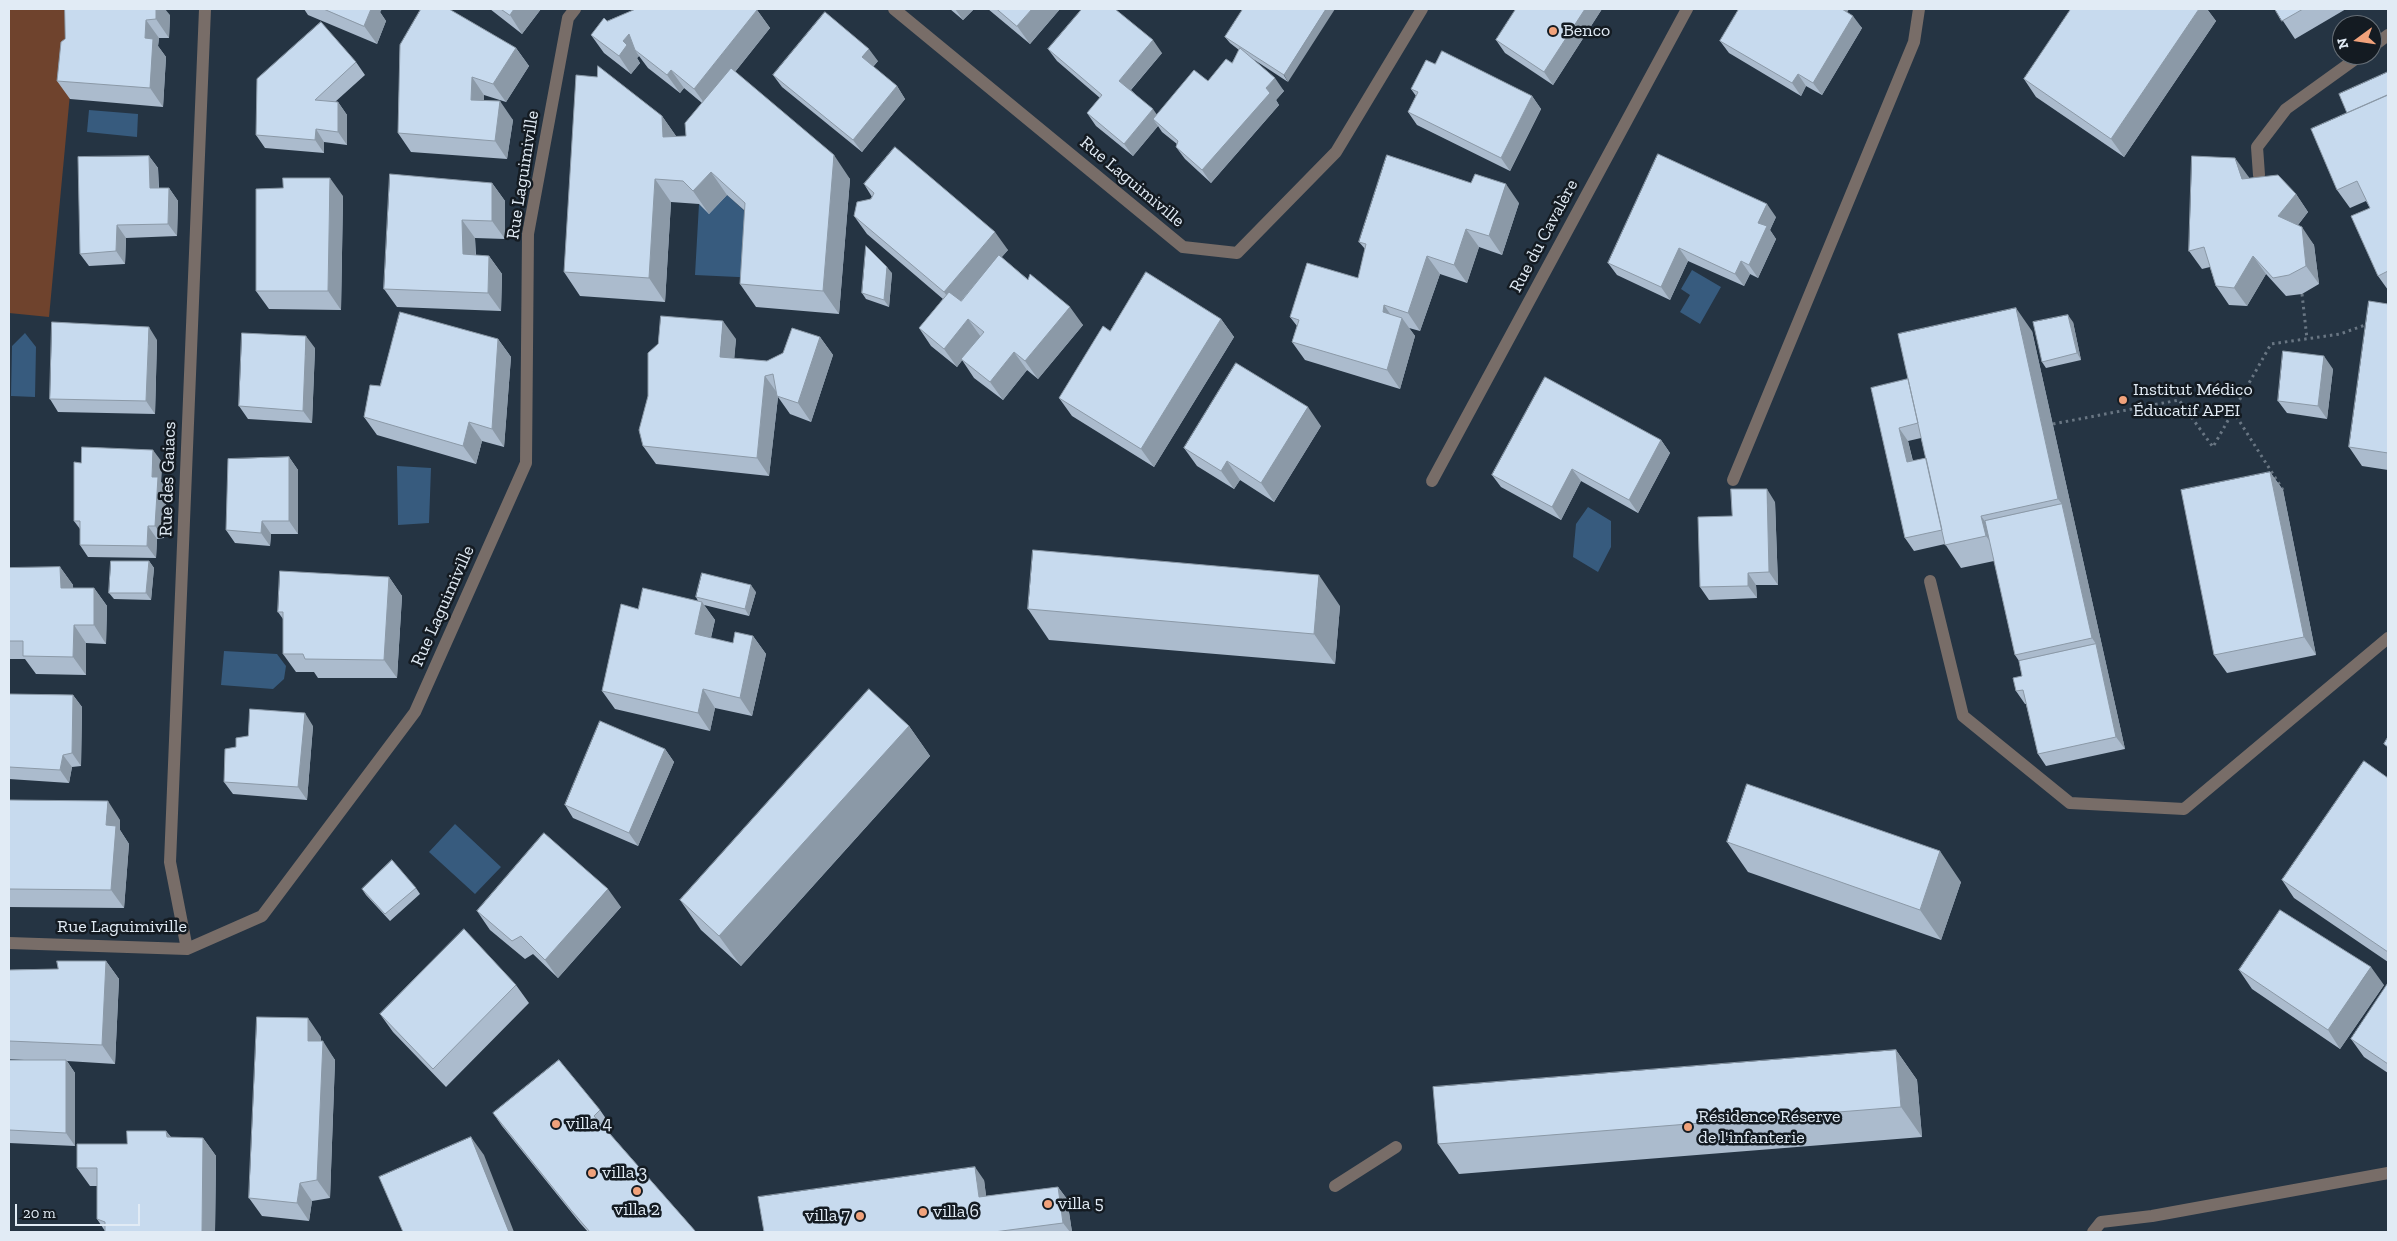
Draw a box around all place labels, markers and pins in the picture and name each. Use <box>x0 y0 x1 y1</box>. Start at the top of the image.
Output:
place label: Benco <box>1563 20 1610 42</box>
marker: Benco <box>1547 25 1559 37</box>
place label: Institut Médico Éducatif APEI <box>2133 379 2253 422</box>
marker: Institut Médico Éducatif APEI <box>2117 394 2129 406</box>
place label: Résidence Réserve de l'infanterie <box>1698 1106 1840 1148</box>
place label: villa 4 <box>566 1113 612 1135</box>
marker: villa 4 <box>550 1118 562 1130</box>
marker: Résidence Réserve de l'infanterie <box>1682 1121 1694 1133</box>
place label: villa 3 <box>602 1162 647 1184</box>
marker: villa 3 <box>586 1167 598 1179</box>
marker: villa 2 <box>631 1185 643 1197</box>
place label: villa 5 <box>1058 1193 1104 1215</box>
marker: villa 5 <box>1042 1198 1054 1210</box>
place label: villa 2 <box>614 1199 660 1221</box>
place label: villa 6 <box>933 1201 979 1223</box>
place label: villa 7 <box>805 1205 850 1227</box>
marker: villa 6 <box>917 1206 929 1218</box>
marker: villa 7 <box>854 1210 866 1222</box>

